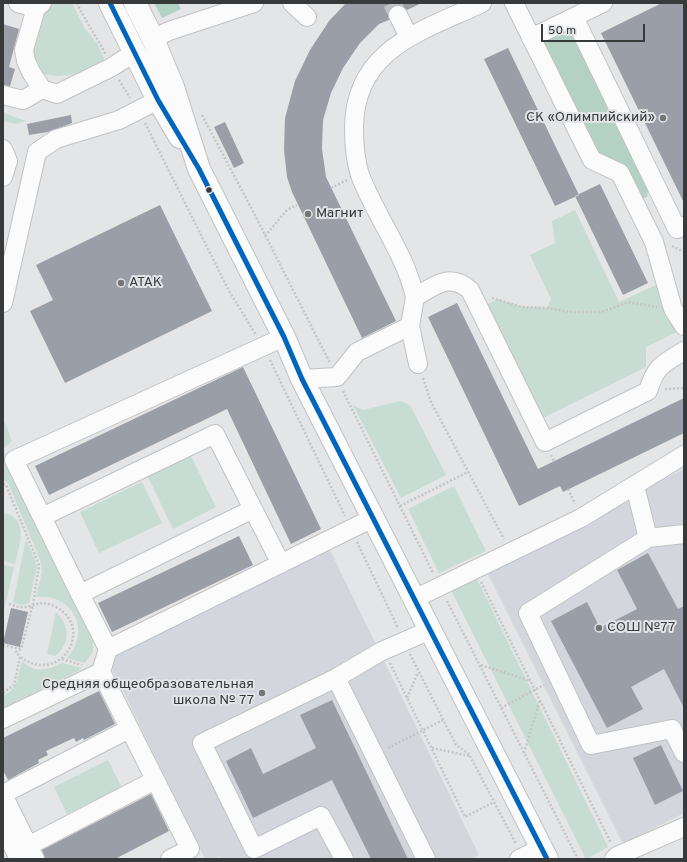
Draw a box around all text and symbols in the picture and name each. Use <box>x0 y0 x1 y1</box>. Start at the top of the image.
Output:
scale bar <box>543 16 647 42</box>
text: 50 m <box>548 23 576 39</box>
place label: СК «Олимпийский» <box>526 110 655 126</box>
marker: СК «Олимпийский» <box>658 113 668 123</box>
unlabelled marker <box>204 185 214 195</box>
place label: Магнит <box>316 206 363 222</box>
marker: Магнит <box>303 209 313 219</box>
place label: АТАК <box>129 275 162 291</box>
marker: АТАК <box>116 278 126 288</box>
place label: СОШ №77 <box>607 620 675 636</box>
marker: СОШ №77 <box>594 623 604 633</box>
place label: Средняя общеобразовательная школа № 77 <box>42 677 254 710</box>
marker: Средняя общеобразовательная школа № 77 <box>257 688 267 698</box>

